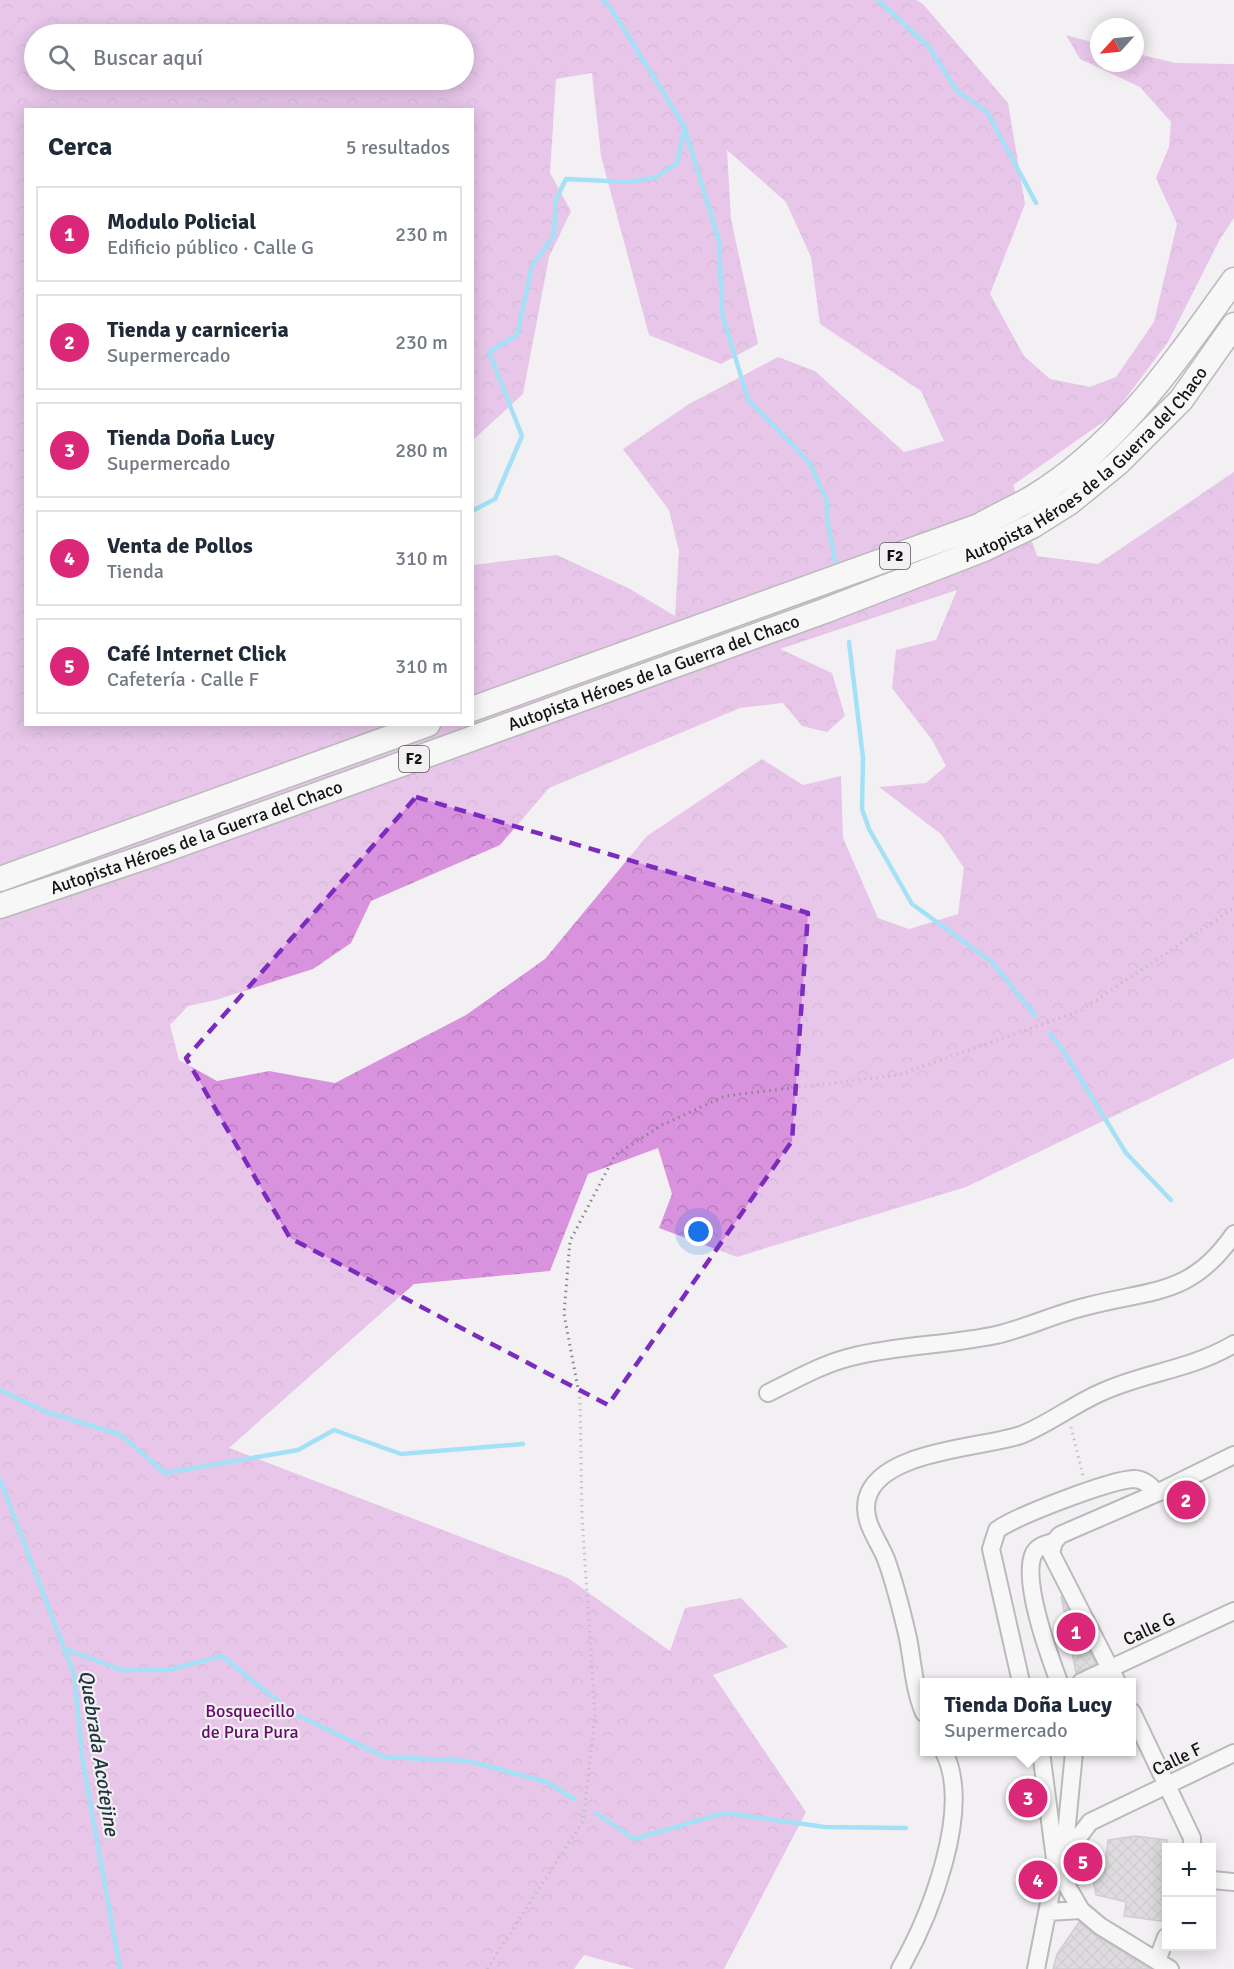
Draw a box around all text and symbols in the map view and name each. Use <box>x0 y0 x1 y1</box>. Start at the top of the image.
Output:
north arrow <box>1090 18 1144 72</box>
search box <box>24 24 474 90</box>
icon: search <box>45 41 78 74</box>
text: Buscar aquí <box>93 44 203 71</box>
text: Cerca <box>48 131 112 163</box>
text: 5 resultados <box>346 135 450 160</box>
text: Modulo Policial <box>107 208 256 235</box>
text: 1 <box>64 222 75 247</box>
text: 230 m <box>395 222 448 247</box>
text: Edificio público · Calle G <box>107 235 314 260</box>
text: Tienda y carniceria <box>107 316 289 343</box>
text: 2 <box>64 330 75 355</box>
text: 230 m <box>395 330 448 355</box>
text: Supermercado <box>107 343 230 368</box>
street label: Autopista Héroes de la Guerra del Chaco <box>960 362 1212 567</box>
text: Tienda Doña Lucy <box>107 424 275 451</box>
text: 3 <box>64 438 75 463</box>
text: 280 m <box>395 438 448 463</box>
text: Supermercado <box>107 451 230 476</box>
text: Venta de Pollos <box>107 532 253 559</box>
road number: F2 <box>880 543 910 569</box>
text: 4 <box>64 546 75 571</box>
text: 310 m <box>395 546 448 571</box>
text: Tienda <box>107 559 164 584</box>
street label: Autopista Héroes de la Guerra del Chaco <box>505 610 802 736</box>
text: Café Internet Click <box>107 640 287 667</box>
text: 5 <box>64 654 75 679</box>
text: 310 m <box>395 654 448 679</box>
text: Cafetería · Calle F <box>107 667 259 692</box>
road number: F2 <box>399 746 429 772</box>
street label: Autopista Héroes de la Guerra del Chaco <box>47 775 346 899</box>
your location <box>684 1217 713 1246</box>
pin: 2 <box>1166 1478 1206 1522</box>
street label: Calle G <box>1120 1607 1178 1651</box>
pin: 1 <box>1056 1610 1096 1654</box>
water label: Quebrada Acotejine <box>74 1668 125 1839</box>
popup <box>920 1678 1136 1756</box>
text: Tienda Doña Lucy <box>944 1691 1112 1718</box>
park label: Bosquecillo de Pura Pura <box>201 1700 299 1743</box>
text: Supermercado <box>944 1718 1068 1743</box>
street label: Calle F <box>1149 1738 1205 1780</box>
pin: 3 <box>1008 1776 1048 1820</box>
pin: 5 <box>1064 1840 1102 1884</box>
map controls <box>1162 1843 1216 1951</box>
button: + <box>1162 1843 1216 1897</box>
pin: 4 <box>1018 1858 1058 1902</box>
button: − <box>1162 1897 1216 1951</box>

